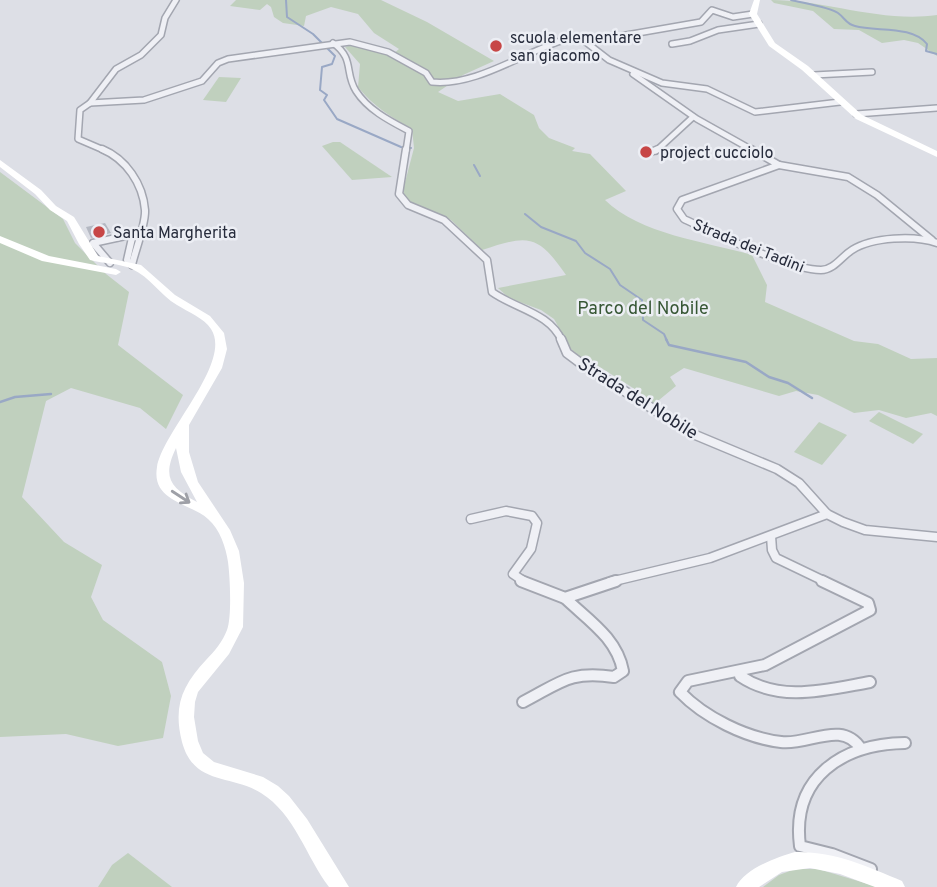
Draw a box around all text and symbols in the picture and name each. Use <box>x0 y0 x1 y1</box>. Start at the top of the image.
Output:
place label: scuola elementare san giacomo <box>510 29 641 67</box>
marker: scuola elementare san giacomo <box>488 38 504 54</box>
marker: project cucciolo <box>638 144 654 160</box>
place label: project cucciolo <box>660 144 773 164</box>
street label: Strada dei Tadini <box>690 215 807 278</box>
marker: Santa Margherita <box>91 224 107 240</box>
place label: Santa Margherita <box>113 224 236 244</box>
park label: Parco del Nobile <box>577 298 709 321</box>
street label: Strada del Nobile <box>573 353 702 445</box>
one-way arrow <box>171 490 190 504</box>

